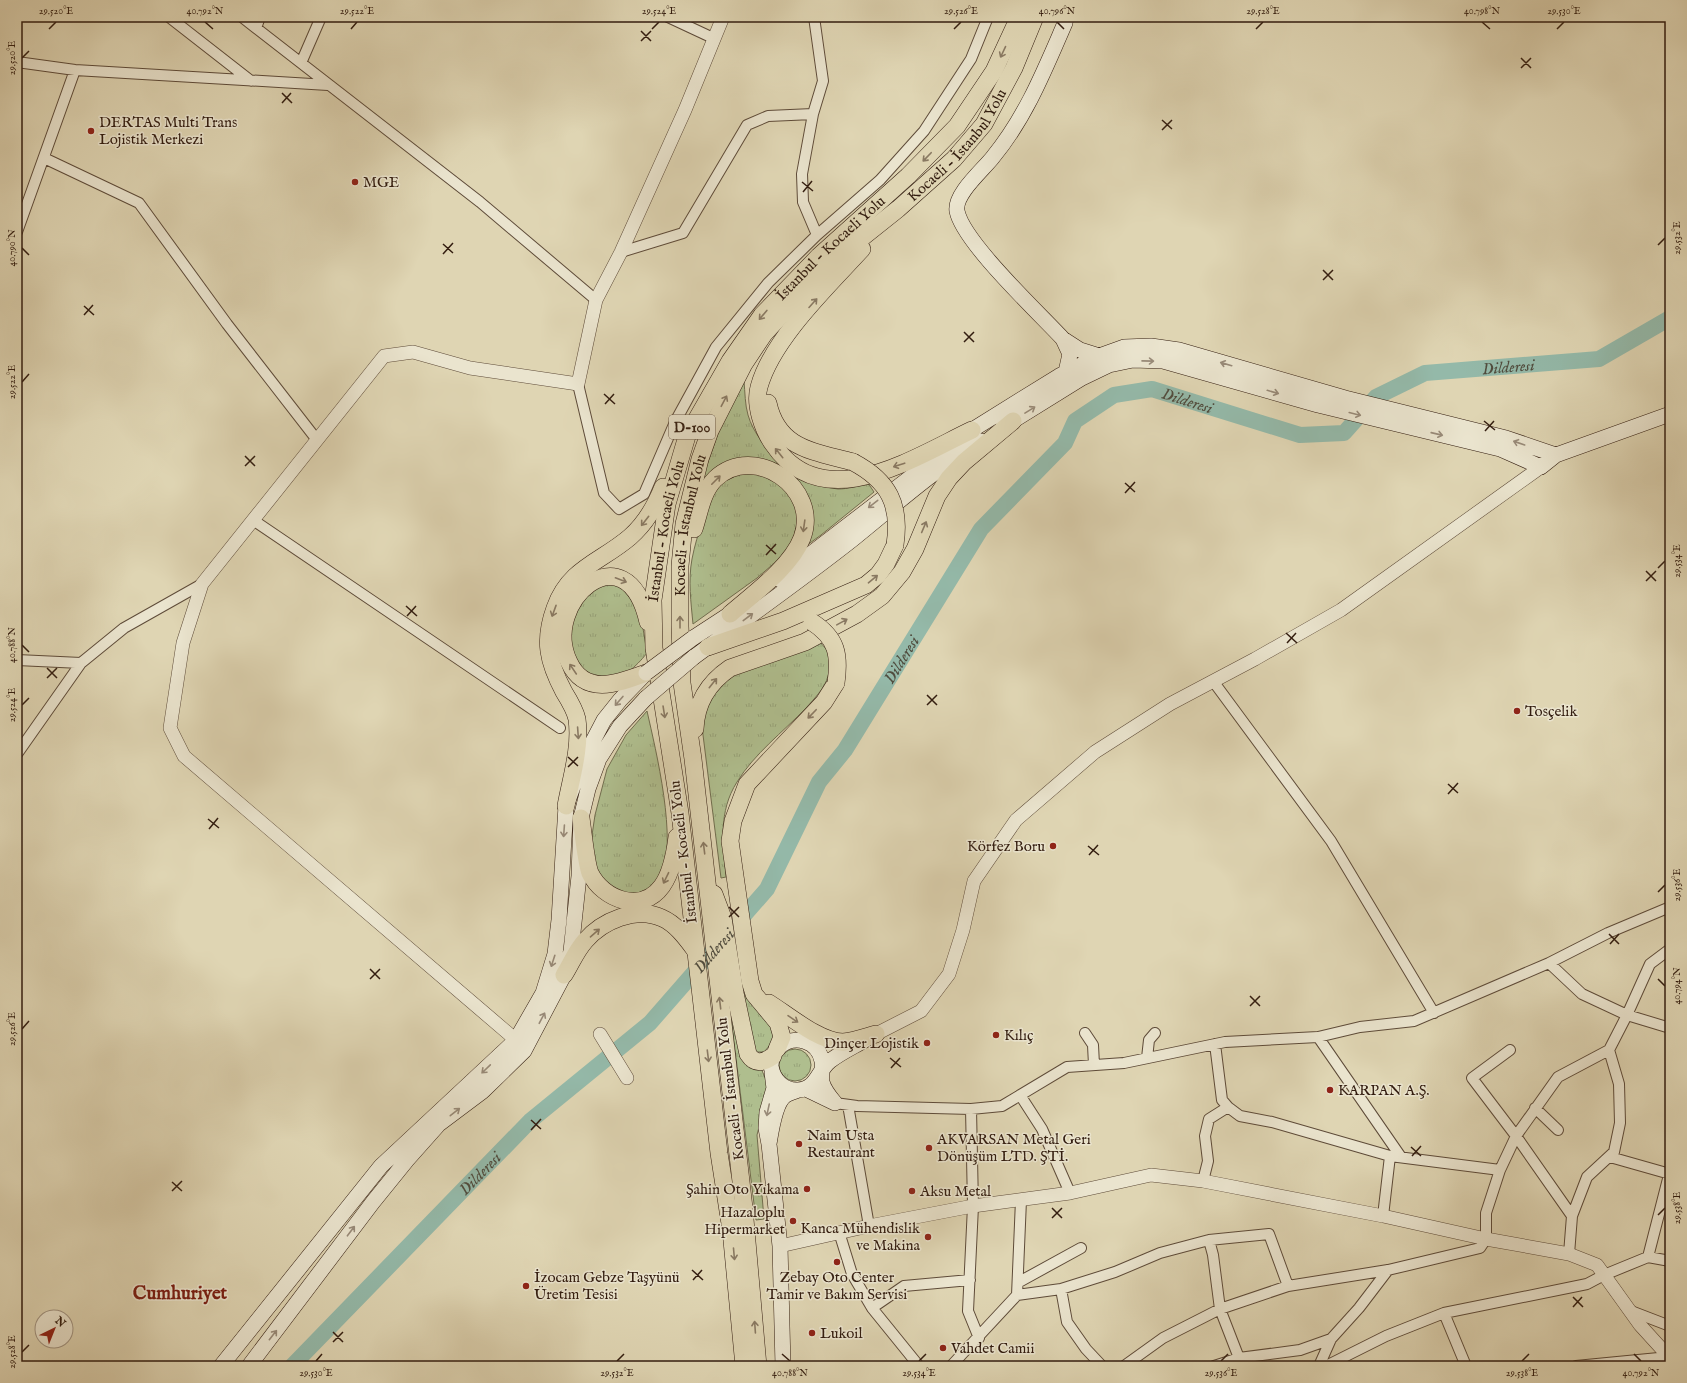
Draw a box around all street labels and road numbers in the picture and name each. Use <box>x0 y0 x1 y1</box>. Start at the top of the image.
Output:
street label: Kocaeli - İstanbul Yolu <box>904 86 1011 206</box>
street label: İstanbul - Kocaeli Yolu <box>772 192 890 305</box>
road number: D-100 <box>669 415 715 439</box>
street label: Kocaeli - İstanbul Yolu <box>671 452 711 596</box>
street label: İstanbul - Kocaeli Yolu <box>644 458 689 603</box>
street label: İstanbul - Kocaeli Yolu <box>665 779 702 924</box>
street label: Kocaeli - İstanbul Yolu <box>712 1016 749 1161</box>

